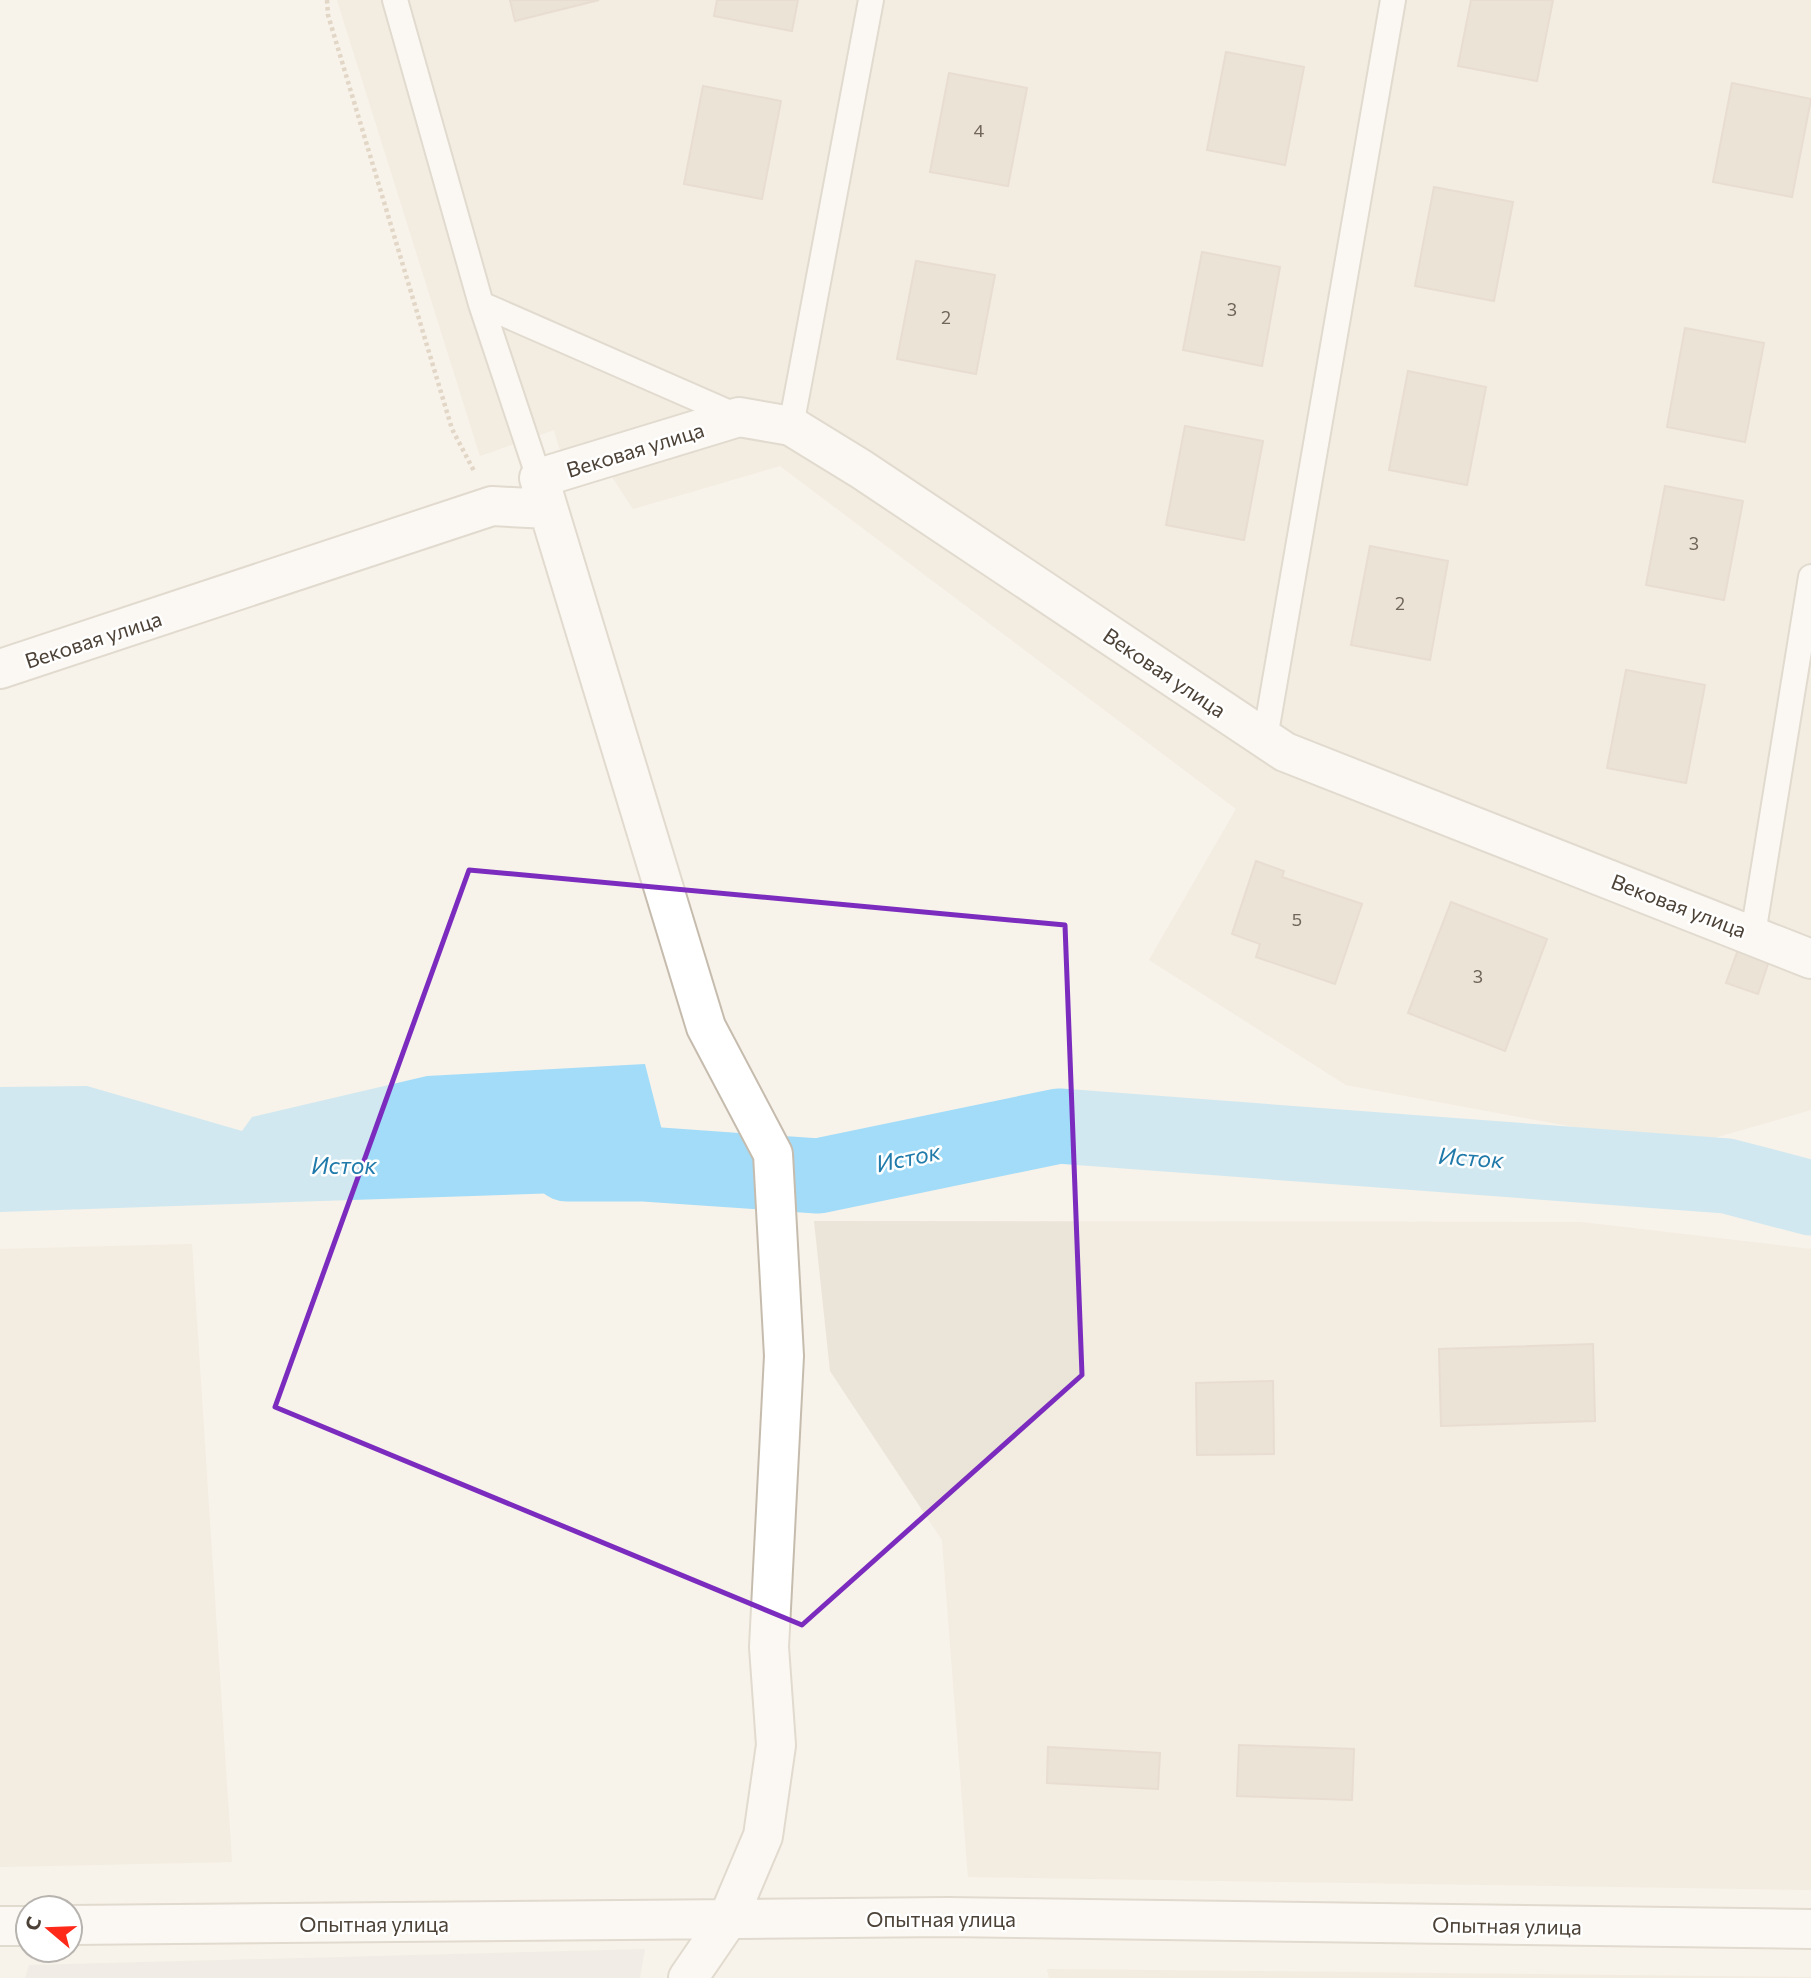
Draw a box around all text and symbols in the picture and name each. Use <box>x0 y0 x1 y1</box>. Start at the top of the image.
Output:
house number: 4 <box>974 119 985 141</box>
house number: 3 <box>1227 298 1237 320</box>
house number: 2 <box>941 306 951 328</box>
street label: Вековая улица <box>563 416 707 482</box>
house number: 3 <box>1689 532 1699 554</box>
house number: 2 <box>1395 592 1405 614</box>
street label: Вековая улица <box>21 605 165 673</box>
street label: Вековая улица <box>1099 622 1231 722</box>
street label: Вековая улица <box>1608 868 1750 942</box>
house number: 5 <box>1292 908 1302 930</box>
house number: 3 <box>1473 965 1483 987</box>
water label: Исток <box>873 1136 944 1177</box>
water label: Исток <box>1437 1141 1505 1173</box>
water label: Исток <box>311 1151 377 1179</box>
north arrow <box>14 1894 84 1964</box>
street label: Опытная улица <box>866 1906 1016 1931</box>
street label: Опытная улица <box>299 1911 449 1936</box>
street label: Опытная улица <box>1432 1911 1582 1939</box>
text: С <box>19 1913 45 1933</box>

